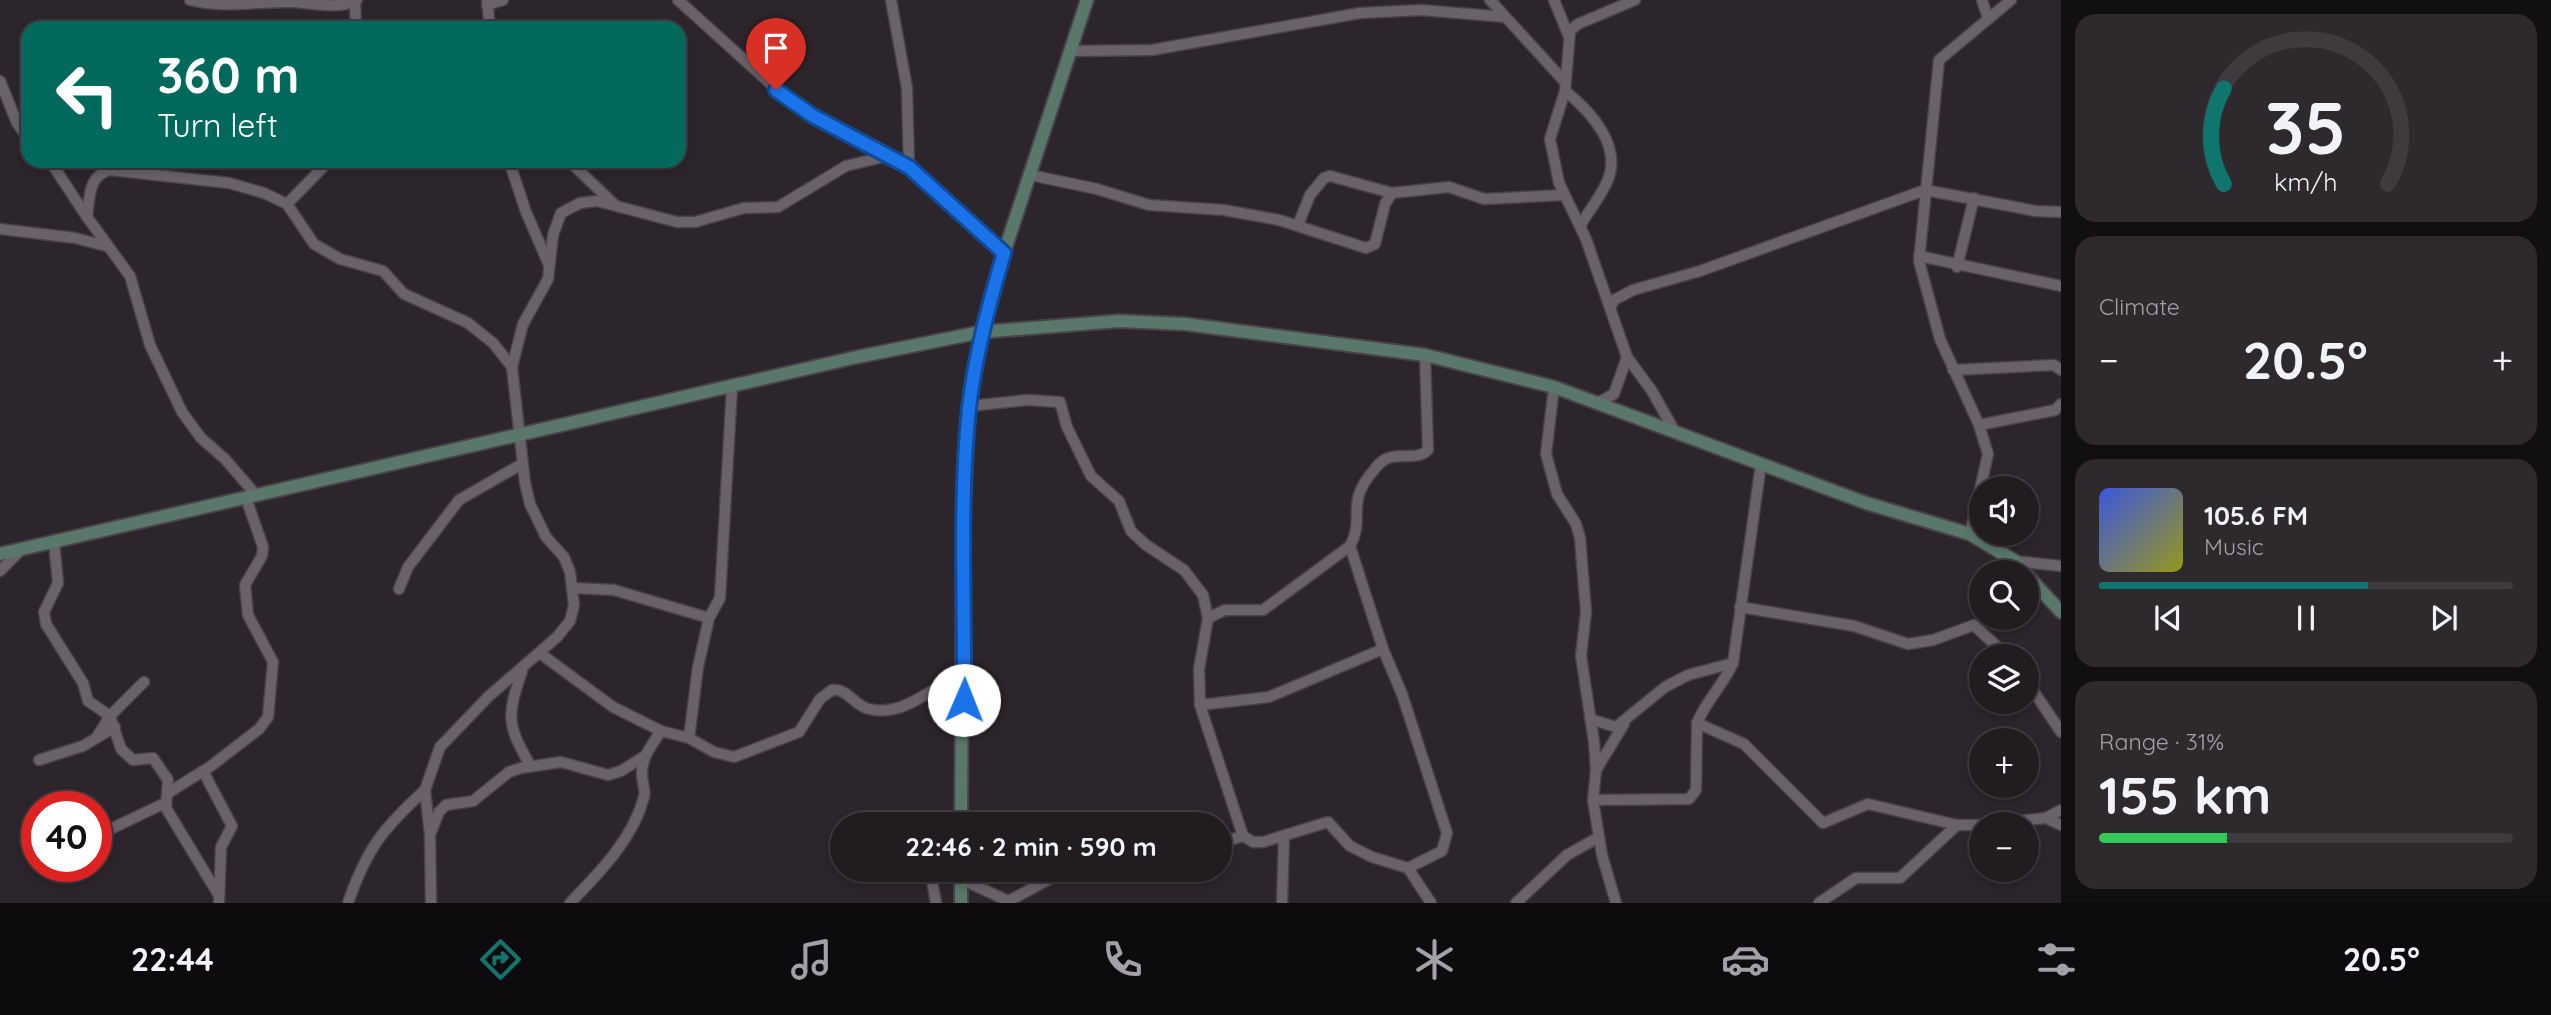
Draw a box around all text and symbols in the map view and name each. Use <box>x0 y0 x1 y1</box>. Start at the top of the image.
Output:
pin <box>746 18 806 90</box>
icon: arrive <box>757 29 795 67</box>
text: 360 m <box>157 44 299 105</box>
icon: left <box>42 49 133 140</box>
text: 35 <box>2265 82 2347 173</box>
text: Turn left <box>157 105 278 145</box>
text: km/h <box>2274 166 2338 197</box>
text: Climate <box>2099 292 2180 321</box>
text: 20.5° <box>2243 327 2368 392</box>
text: − <box>2099 336 2119 384</box>
text: + <box>2492 336 2513 384</box>
map controls <box>1969 476 2039 882</box>
button: sound <box>1969 476 2039 546</box>
text: 105.6 FM <box>2204 499 2308 532</box>
text: Music <box>2204 532 2264 561</box>
button: search <box>1969 560 2039 630</box>
icon: previous <box>2149 599 2187 637</box>
icon: pause <box>2287 599 2325 637</box>
icon: next <box>2425 599 2463 637</box>
button: layers <box>1969 644 2039 714</box>
position arrow <box>927 663 1001 737</box>
text: Range · 31% <box>2099 727 2224 756</box>
button: + <box>1969 728 2039 798</box>
text: 155 km <box>2099 762 2271 827</box>
speed limit sign: 40 <box>21 791 112 882</box>
button: − <box>1969 812 2039 882</box>
text: 22:46 · 2 min · 590 m <box>905 830 1157 863</box>
icon: directions <box>476 935 525 984</box>
icon: music <box>787 935 836 984</box>
icon: phone <box>1098 935 1147 984</box>
icon: climate <box>1410 935 1459 984</box>
icon: car <box>1721 935 1770 984</box>
icon: filters <box>2032 935 2081 984</box>
text: 22:44 <box>131 939 214 979</box>
text: 20.5° <box>2343 939 2420 979</box>

